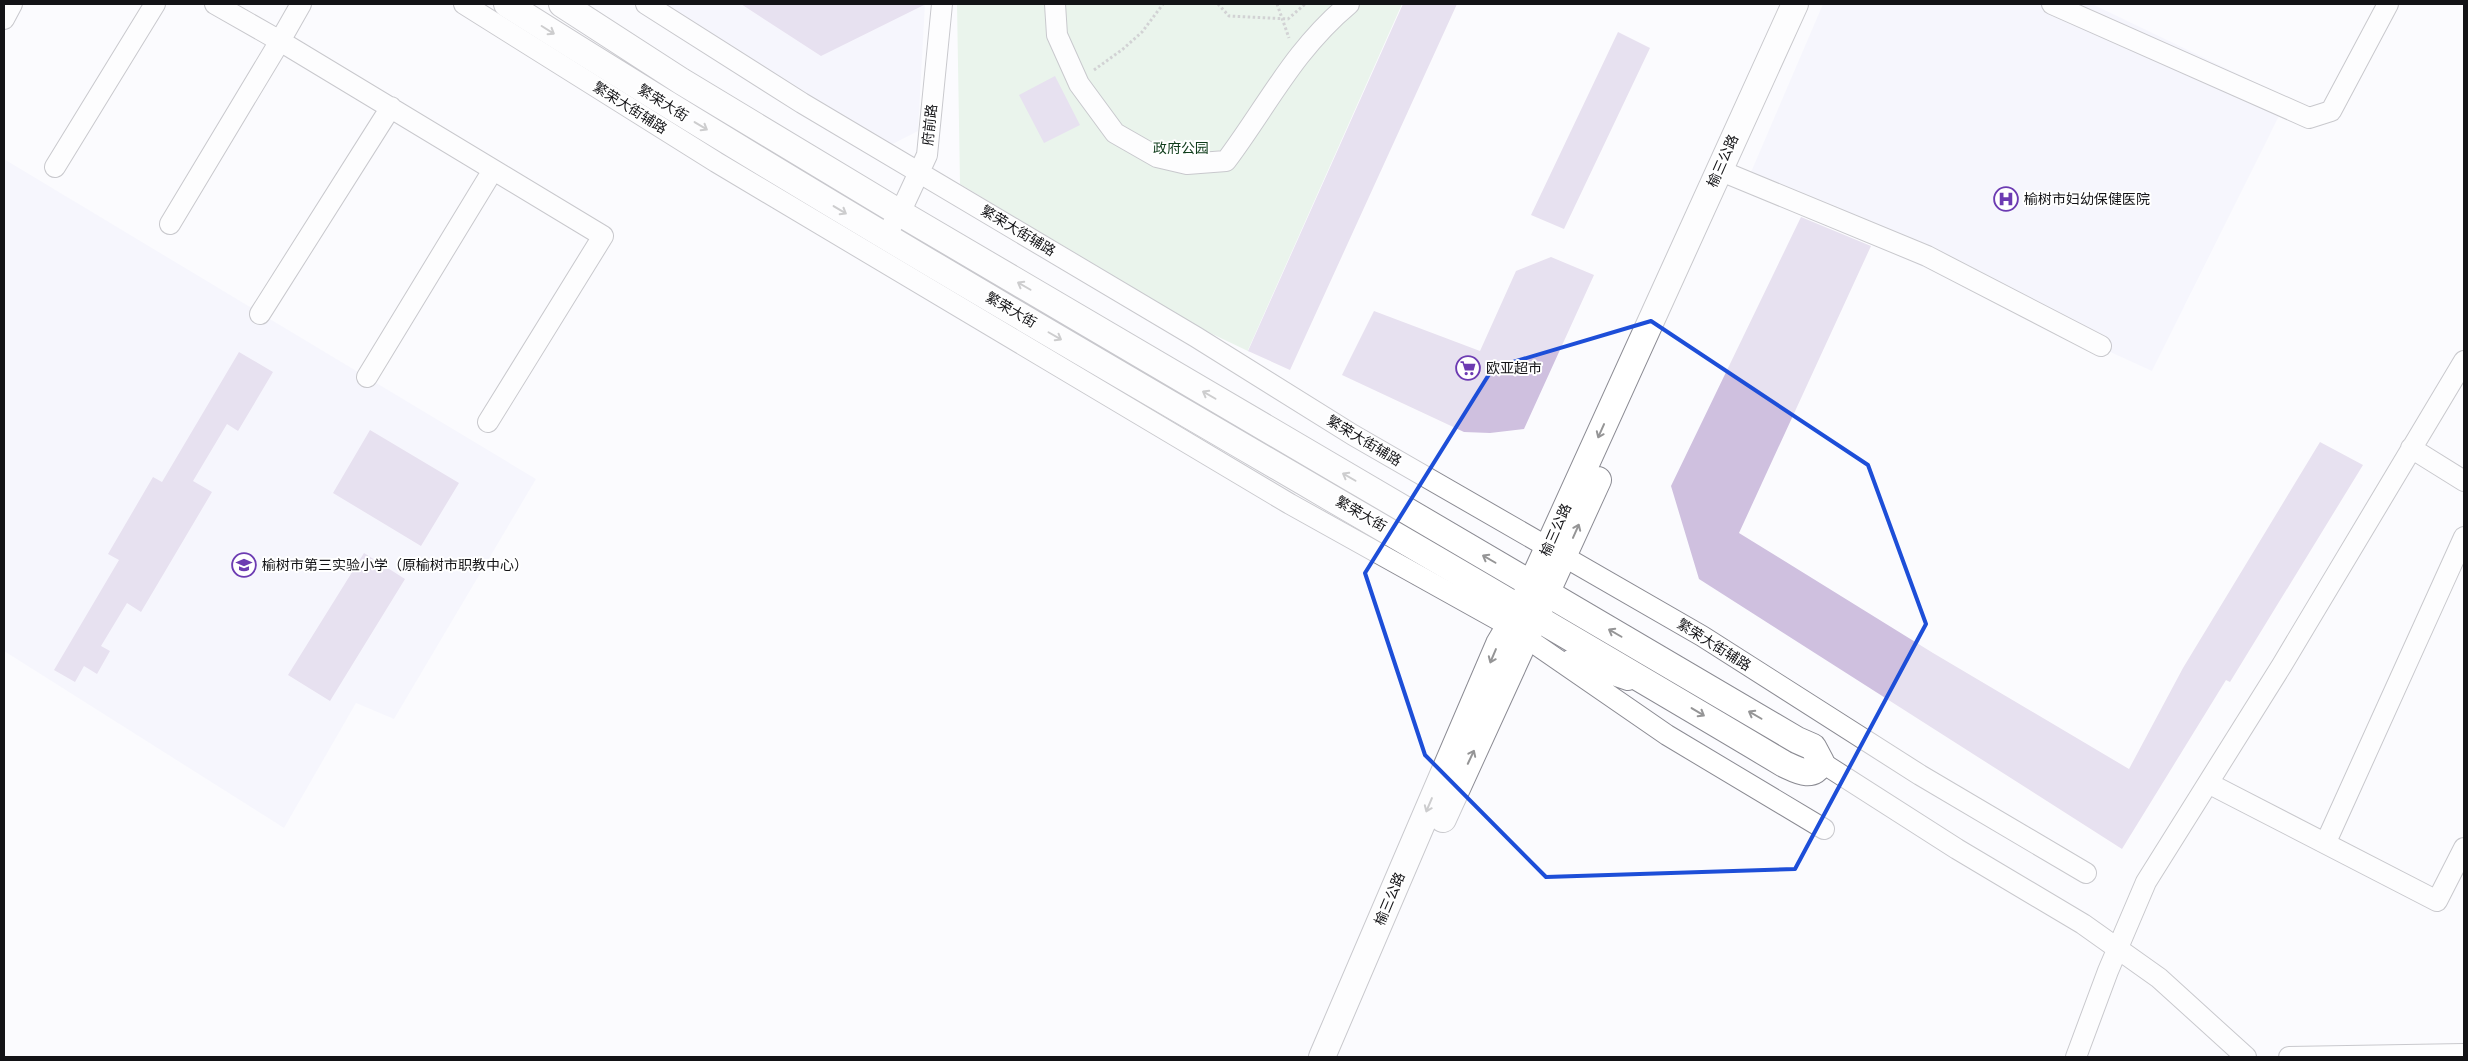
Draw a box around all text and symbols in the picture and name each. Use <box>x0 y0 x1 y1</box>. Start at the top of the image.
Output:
one-way arrow <box>541 25 555 35</box>
street label: 繁荣大街辅路 <box>590 79 670 137</box>
street label: 繁荣大街 <box>635 81 691 125</box>
street label: 府前路 <box>919 103 941 147</box>
one-way arrow <box>693 121 707 131</box>
street label: 榆三公路 <box>1704 132 1742 190</box>
park label: 政府公园 <box>1153 140 1209 157</box>
hospital icon: 榆树市妇幼保健医院 <box>1993 186 2019 212</box>
place label: 榆树市妇幼保健医院 <box>2024 191 2150 208</box>
street label: 繁荣大街辅路 <box>978 202 1058 260</box>
one-way arrow <box>832 205 846 215</box>
one-way arrow <box>1017 280 1031 290</box>
street label: 繁荣大街 <box>983 289 1039 331</box>
one-way arrow <box>1048 332 1062 342</box>
supermarket icon: 欧亚超市 <box>1455 355 1481 381</box>
place label: 欧亚超市 <box>1486 360 1542 377</box>
one-way arrow <box>1202 389 1216 399</box>
street label: 繁荣大街辅路 <box>1324 412 1404 470</box>
one-way arrow <box>1596 423 1605 438</box>
one-way arrow <box>1342 472 1357 481</box>
street label: 繁荣大街 <box>1333 493 1389 535</box>
street label: 榆三公路 <box>1537 501 1575 559</box>
one-way arrow <box>1572 524 1582 539</box>
school or university icon: 榆树市第三实验小学（原榆树市职教中心） <box>231 552 257 578</box>
one-way arrow <box>1483 554 1497 564</box>
place label: 榆树市第三实验小学（原榆树市职教中心） <box>262 557 528 574</box>
street label: 繁荣大街辅路 <box>1674 616 1754 674</box>
one-way arrow <box>1607 628 1622 638</box>
one-way arrow <box>1488 648 1498 663</box>
one-way arrow <box>1690 708 1704 718</box>
one-way arrow <box>1749 710 1763 720</box>
one-way arrow <box>1466 750 1476 765</box>
one-way arrow <box>1424 797 1434 812</box>
street label: 榆三公路 <box>1371 870 1409 928</box>

